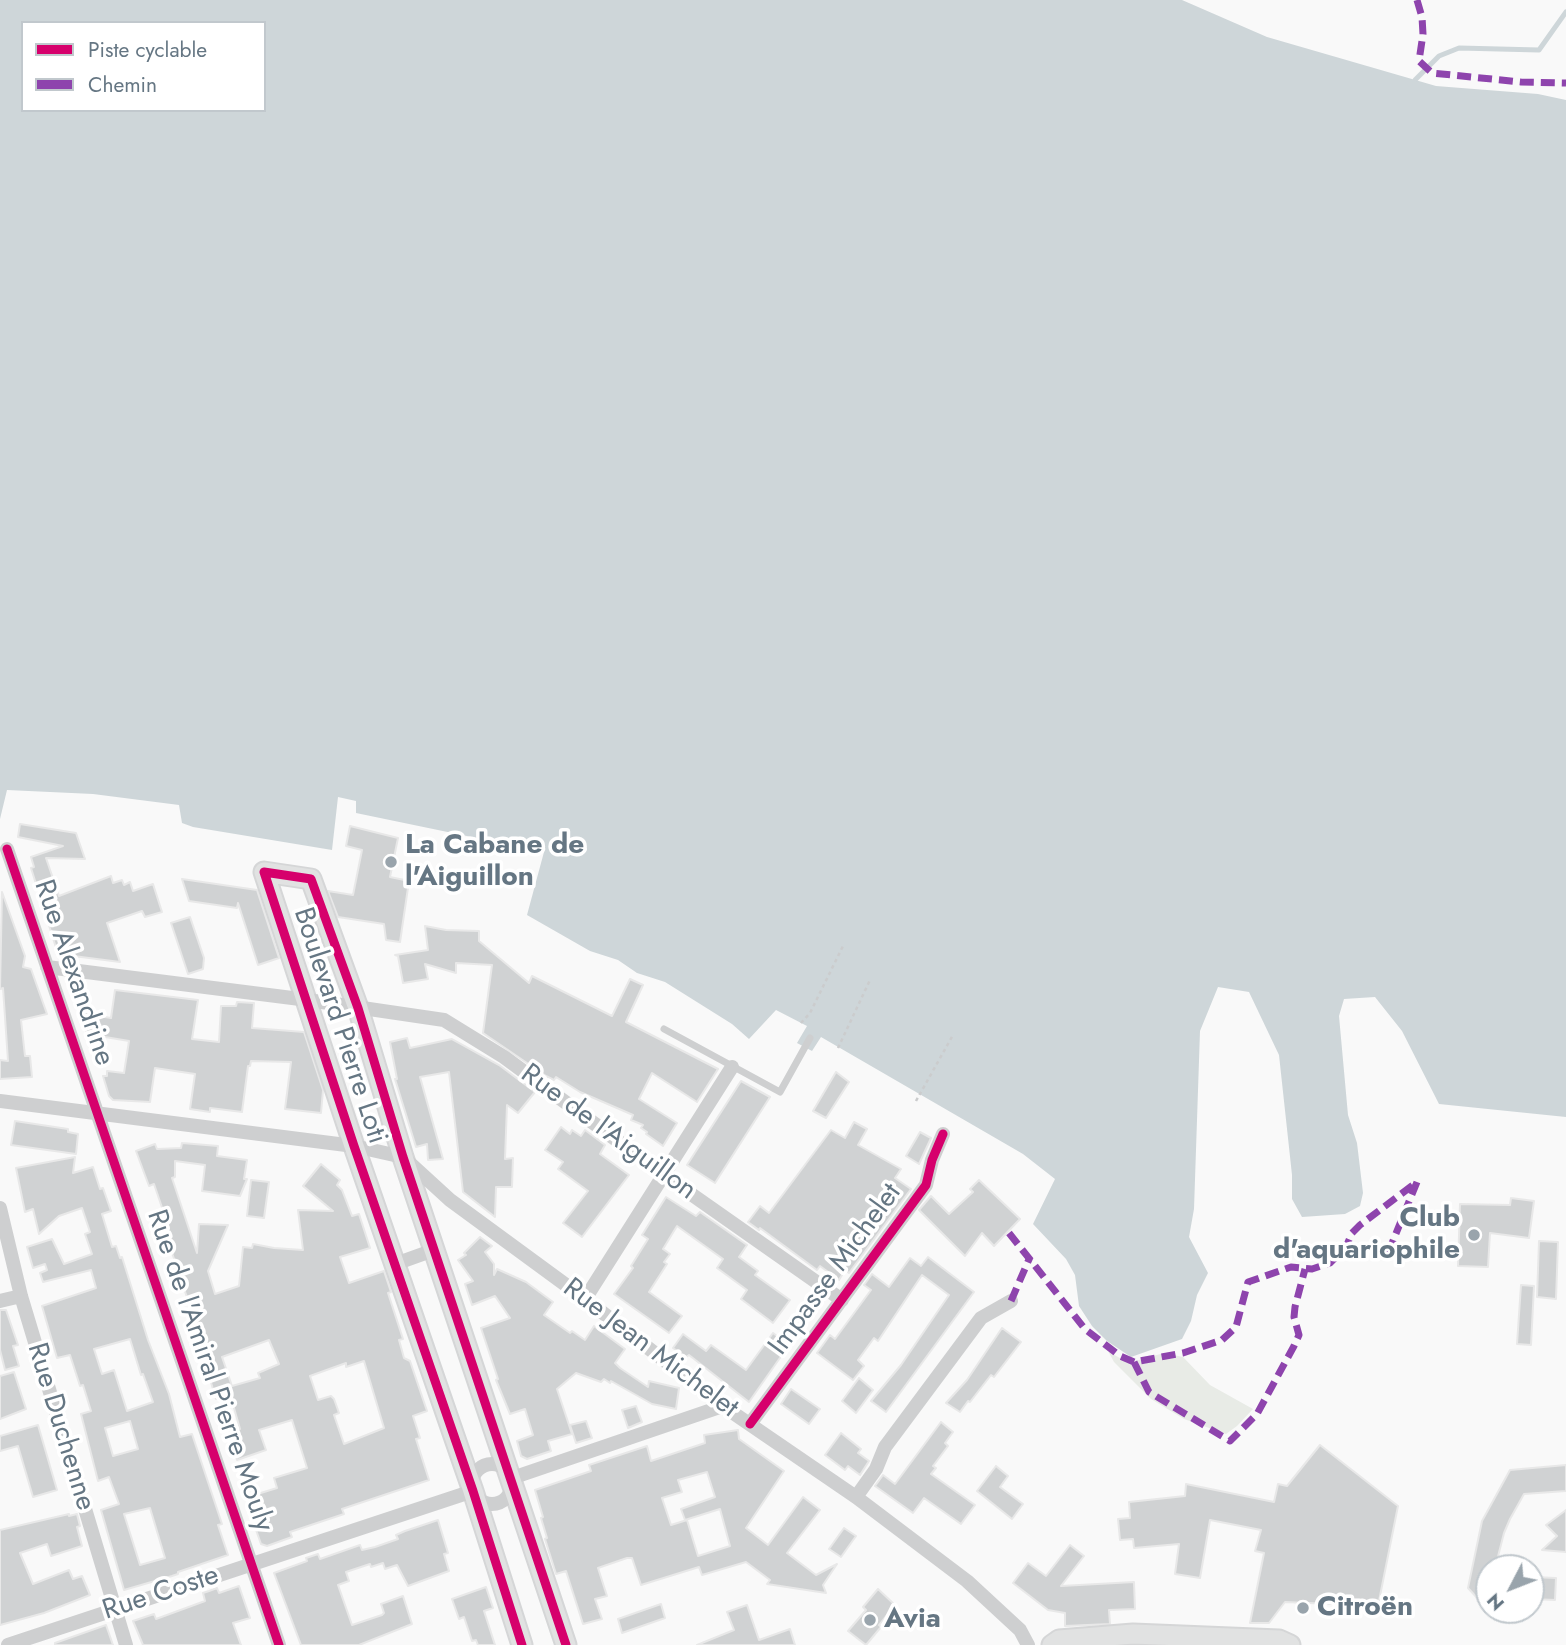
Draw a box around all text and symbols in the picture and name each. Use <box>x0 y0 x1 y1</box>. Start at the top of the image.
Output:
legend <box>21 21 266 112</box>
text: Piste cyclable <box>88 35 207 65</box>
text: Chemin <box>88 70 157 100</box>
place label: La Cabane de l'Aiguillon <box>405 829 584 895</box>
marker: La Cabane de l'Aiguillon <box>383 854 399 870</box>
street label: Rue Alexandrine <box>26 876 120 1070</box>
street label: Boulevard Pierre Loti <box>285 904 393 1148</box>
street label: Rue de l'Aiguillon <box>514 1058 702 1208</box>
street label: Impasse Michelet <box>763 1178 909 1362</box>
place label: Club d'aquariophile <box>1273 1202 1460 1268</box>
street label: Rue de l'Amiral Pierre Mouly <box>138 1206 280 1536</box>
marker: Club d'aquariophile <box>1466 1227 1482 1243</box>
street label: Rue Jean Michelet <box>556 1272 744 1426</box>
street label: Rue Duchenne <box>19 1339 101 1515</box>
north arrow <box>1475 1554 1545 1624</box>
street label: Rue Coste <box>99 1559 223 1629</box>
text: N <box>1480 1587 1511 1617</box>
place label: Citroën <box>1317 1591 1413 1625</box>
marker: Citroën <box>1295 1600 1311 1616</box>
place label: Avia <box>884 1603 941 1637</box>
marker: Avia <box>862 1612 878 1628</box>

